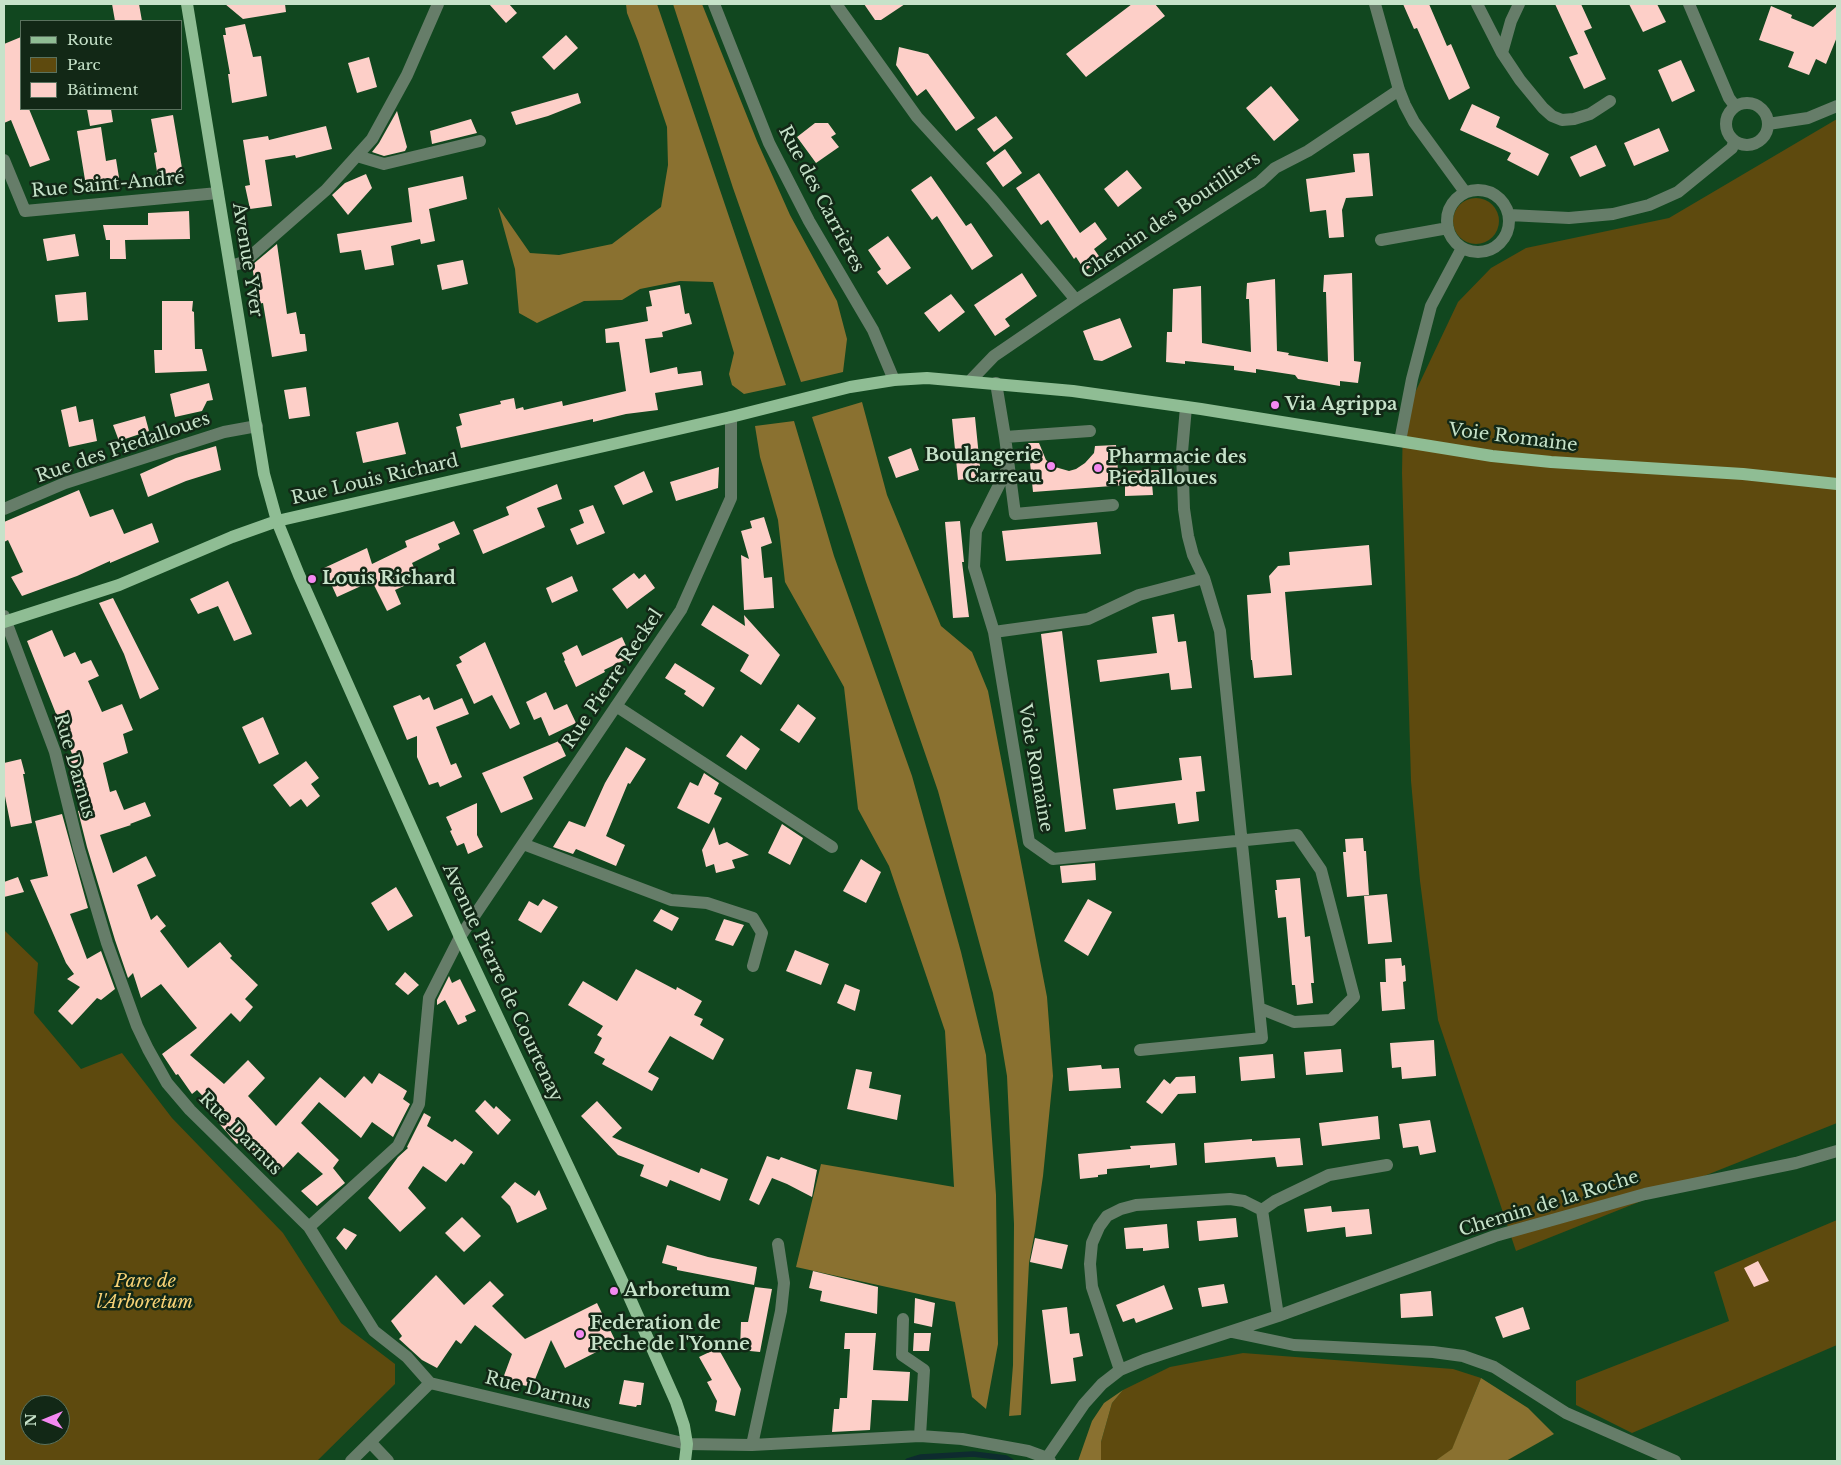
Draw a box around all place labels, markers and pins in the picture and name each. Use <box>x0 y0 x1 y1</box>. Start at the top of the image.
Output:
place label: Via Agrippa <box>1285 394 1397 416</box>
marker: Via Agrippa <box>1269 399 1281 411</box>
place label: Boulangerie Carreau <box>925 445 1041 488</box>
place label: Pharmacie des Piedalloues <box>1108 447 1247 489</box>
marker: Boulangerie Carreau <box>1045 460 1057 472</box>
marker: Pharmacie des Piedalloues <box>1092 462 1104 474</box>
place label: Louis Richard <box>322 568 456 590</box>
marker: Louis Richard <box>306 573 318 585</box>
place label: Arboretum <box>624 1280 730 1302</box>
marker: Arboretum <box>608 1285 620 1297</box>
place label: Federation de Peche de l'Yonne <box>590 1313 750 1356</box>
marker: Federation de Peche de l'Yonne <box>574 1328 586 1340</box>

